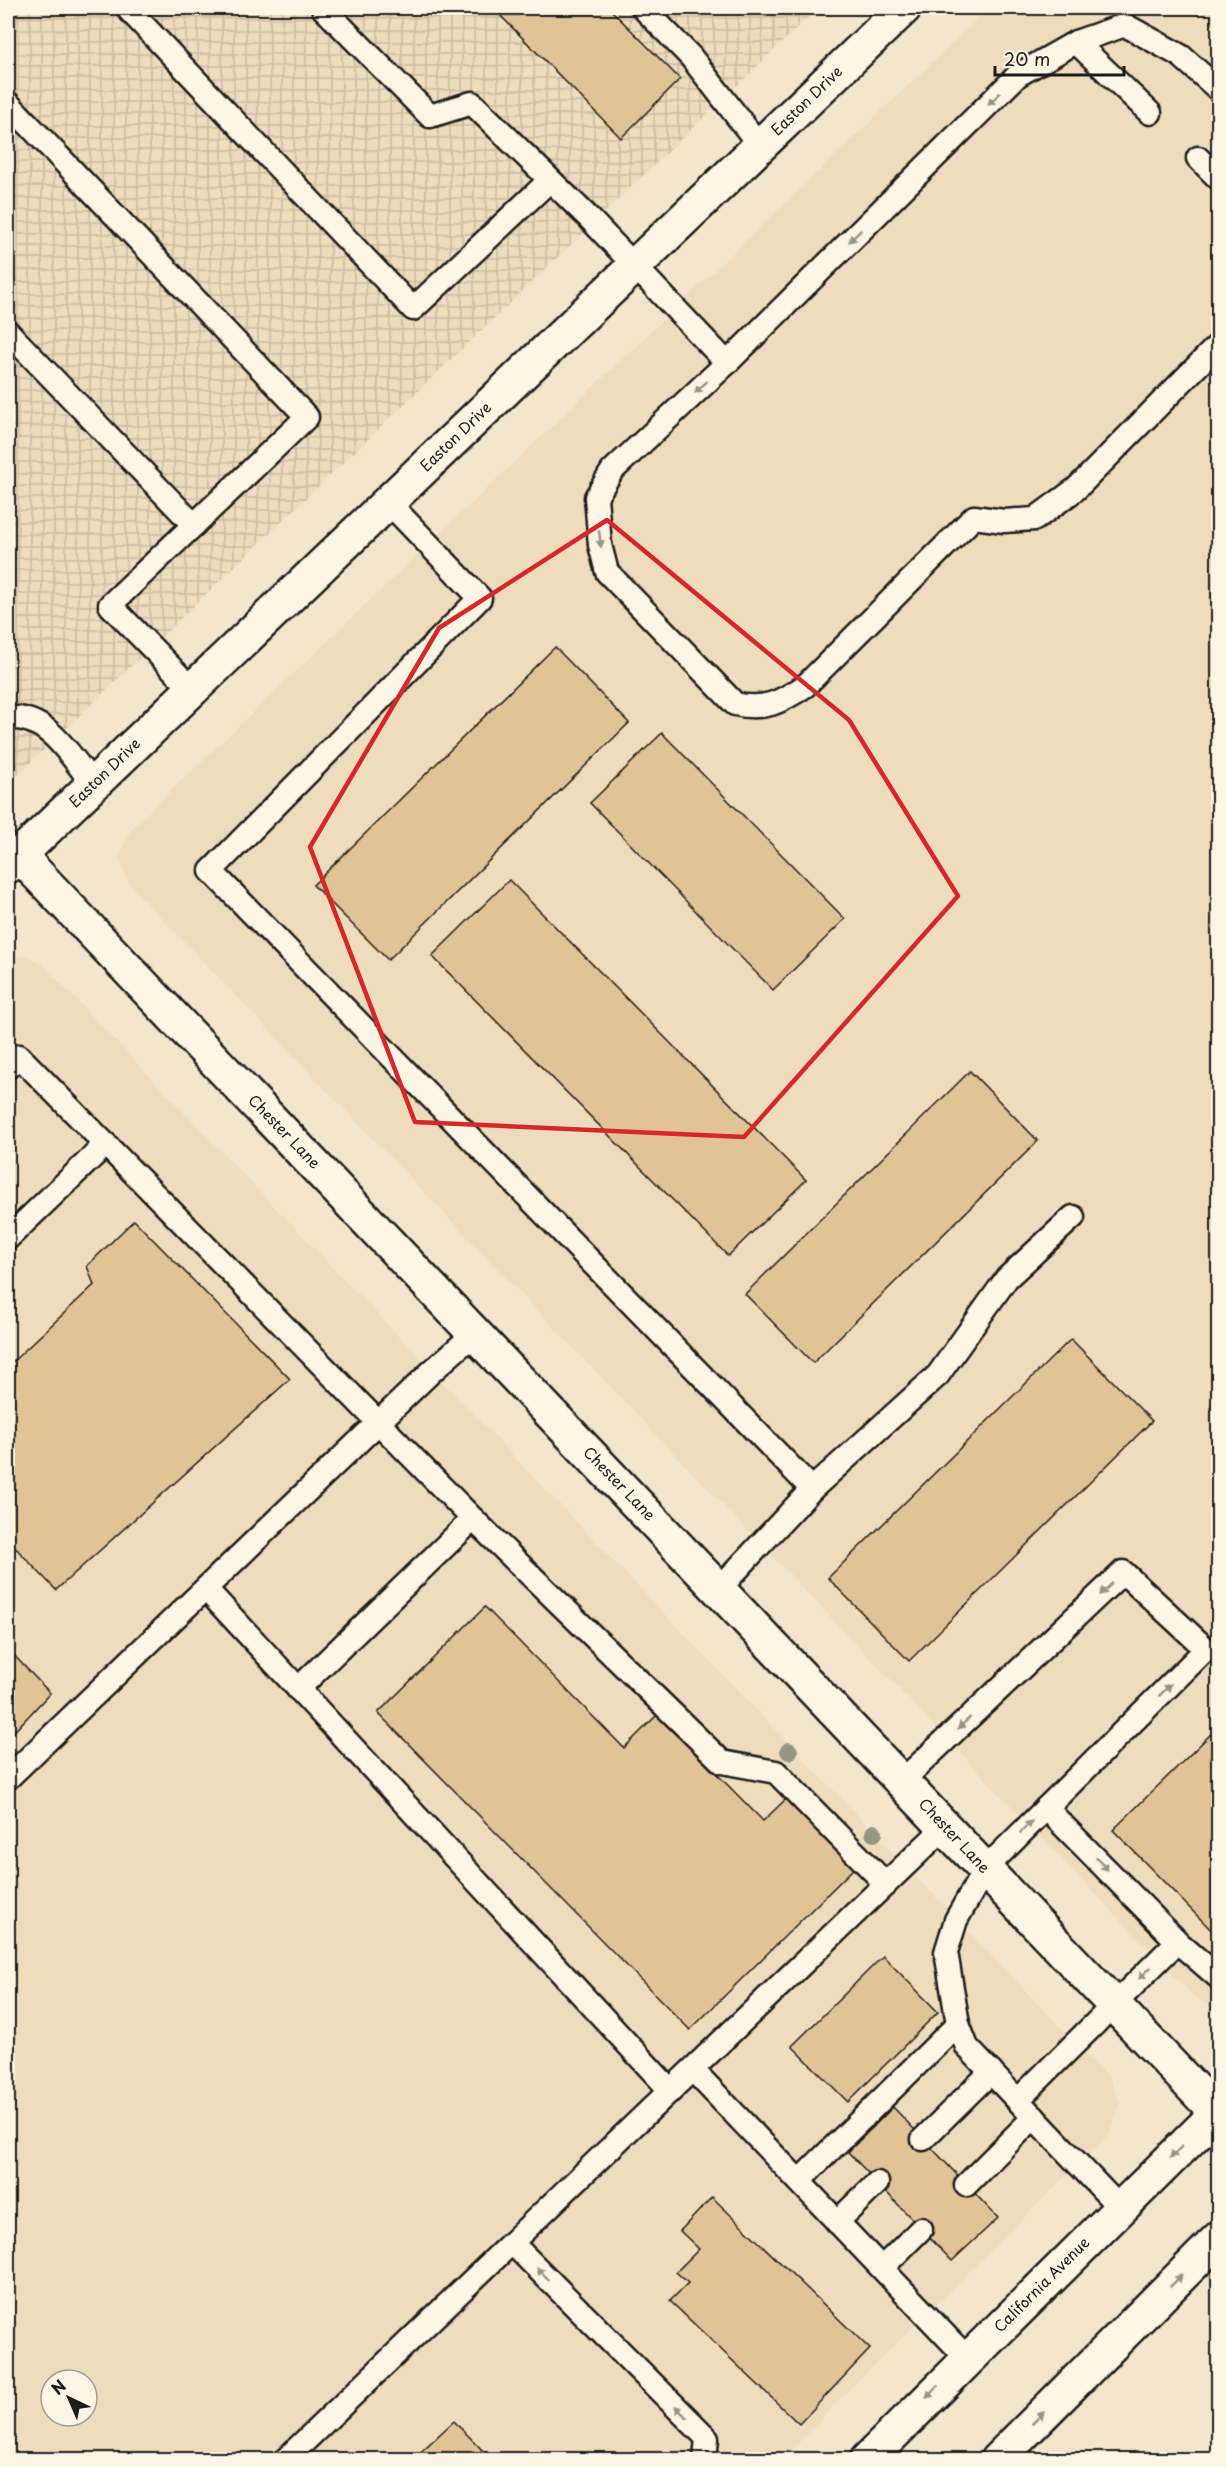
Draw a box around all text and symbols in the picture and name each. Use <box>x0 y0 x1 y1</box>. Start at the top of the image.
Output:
scale bar <box>995 39 1124 77</box>
text: 20 m <box>1004 45 1050 72</box>
street label: Easton Drive <box>765 60 847 140</box>
one-way arrow <box>987 92 1002 106</box>
one-way arrow <box>848 229 863 243</box>
one-way arrow <box>694 380 709 393</box>
street label: Easton Drive <box>414 396 496 476</box>
one-way arrow <box>595 530 604 549</box>
street label: Easton Drive <box>63 732 145 812</box>
street label: Chester Lane <box>244 1089 327 1173</box>
street label: Chester Lane <box>579 1441 662 1525</box>
one-way arrow <box>1099 1582 1114 1595</box>
one-way arrow <box>1157 1684 1171 1698</box>
one-way arrow <box>957 1716 972 1729</box>
street label: Chester Lane <box>914 1792 996 1878</box>
one-way arrow <box>1019 1821 1033 1835</box>
one-way arrow <box>1094 1857 1108 1871</box>
one-way arrow <box>1139 1965 1153 1979</box>
one-way arrow <box>1169 2145 1183 2159</box>
street label: California Avenue <box>988 2231 1094 2337</box>
one-way arrow <box>536 2267 551 2281</box>
one-way arrow <box>1169 2274 1183 2288</box>
north arrow <box>39 2368 99 2428</box>
text: N <box>45 2373 71 2400</box>
one-way arrow <box>926 2385 940 2399</box>
one-way arrow <box>673 2405 688 2419</box>
one-way arrow <box>1031 2412 1045 2426</box>

